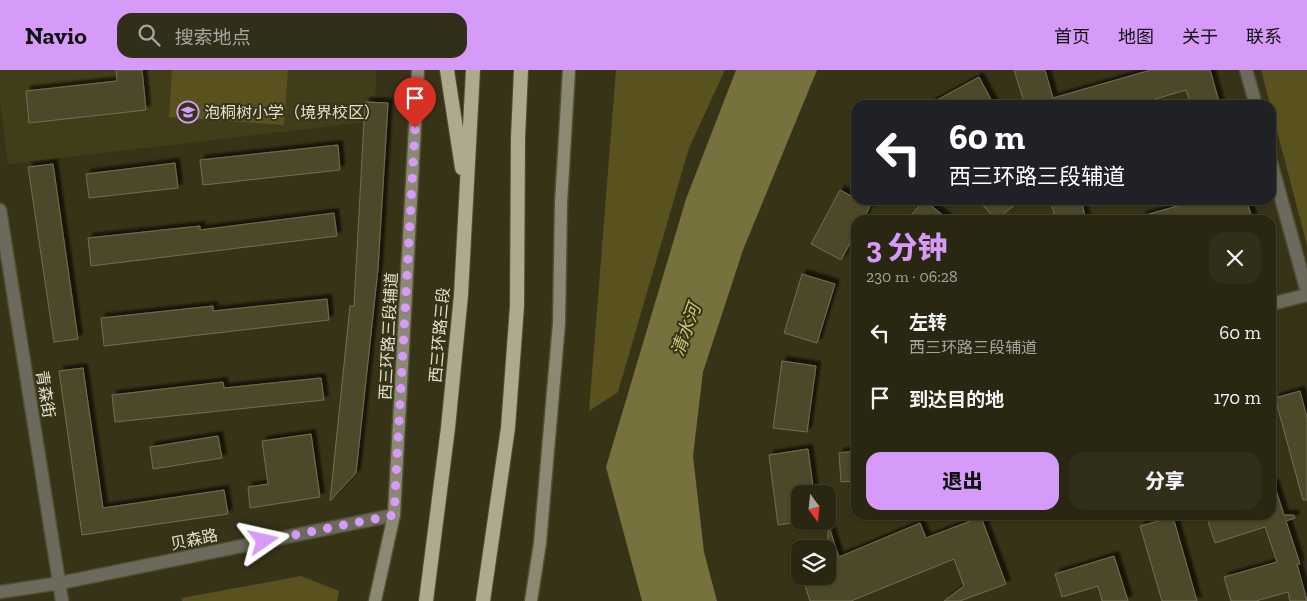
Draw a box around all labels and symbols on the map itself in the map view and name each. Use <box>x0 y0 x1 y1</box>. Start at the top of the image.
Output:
pin <box>394 77 436 128</box>
school or university icon: 泡桐树小学（境界校区） <box>176 100 200 124</box>
place label: 泡桐树小学（境界校区） <box>204 103 380 122</box>
street label: 西三环路三段辅道 <box>376 272 401 400</box>
street label: 西三环路三段 <box>426 286 453 384</box>
water label: 清水河 <box>666 298 707 359</box>
street label: 青森街 <box>32 369 59 419</box>
north arrow <box>791 485 836 530</box>
position arrow <box>237 514 289 566</box>
street label: 贝森路 <box>169 525 220 554</box>

